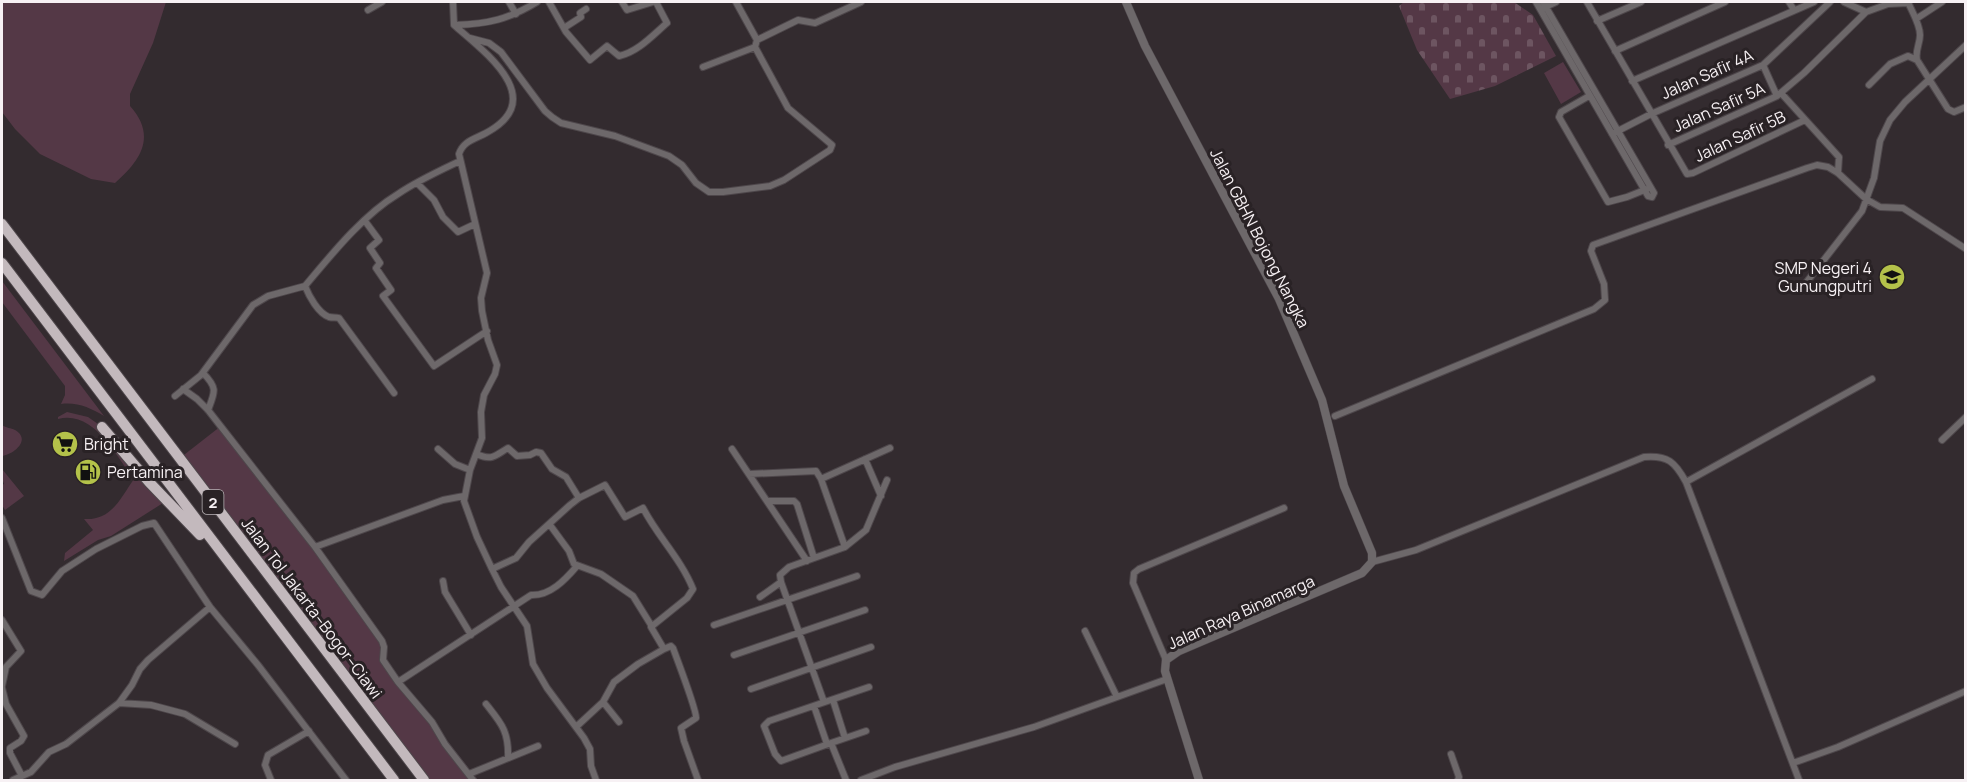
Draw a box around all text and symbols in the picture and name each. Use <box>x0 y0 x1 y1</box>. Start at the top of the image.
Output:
street label: Jalan Safir 4A <box>1657 44 1757 104</box>
street label: Jalan Safir 5A <box>1670 77 1768 137</box>
street label: Jalan Safir 5B <box>1691 105 1789 167</box>
street label: Jalan GBHN Bojong Nangka <box>1205 145 1315 331</box>
place label: SMP Negeri 4 Gunungputri <box>1775 257 1872 297</box>
school or university icon: SMP Negeri 4 Gunungputri <box>1877 262 1907 292</box>
supermarket icon: Bright <box>50 429 80 459</box>
place label: Bright <box>84 433 129 455</box>
fuel station icon: Pertamina <box>73 457 103 487</box>
place label: Pertamina <box>107 461 183 483</box>
road number: 2 <box>202 490 224 514</box>
street label: Jalan Tol Jakarta–Bogor–Ciawi <box>237 513 387 703</box>
street label: Jalan Raya Binamarga <box>1164 570 1318 654</box>

